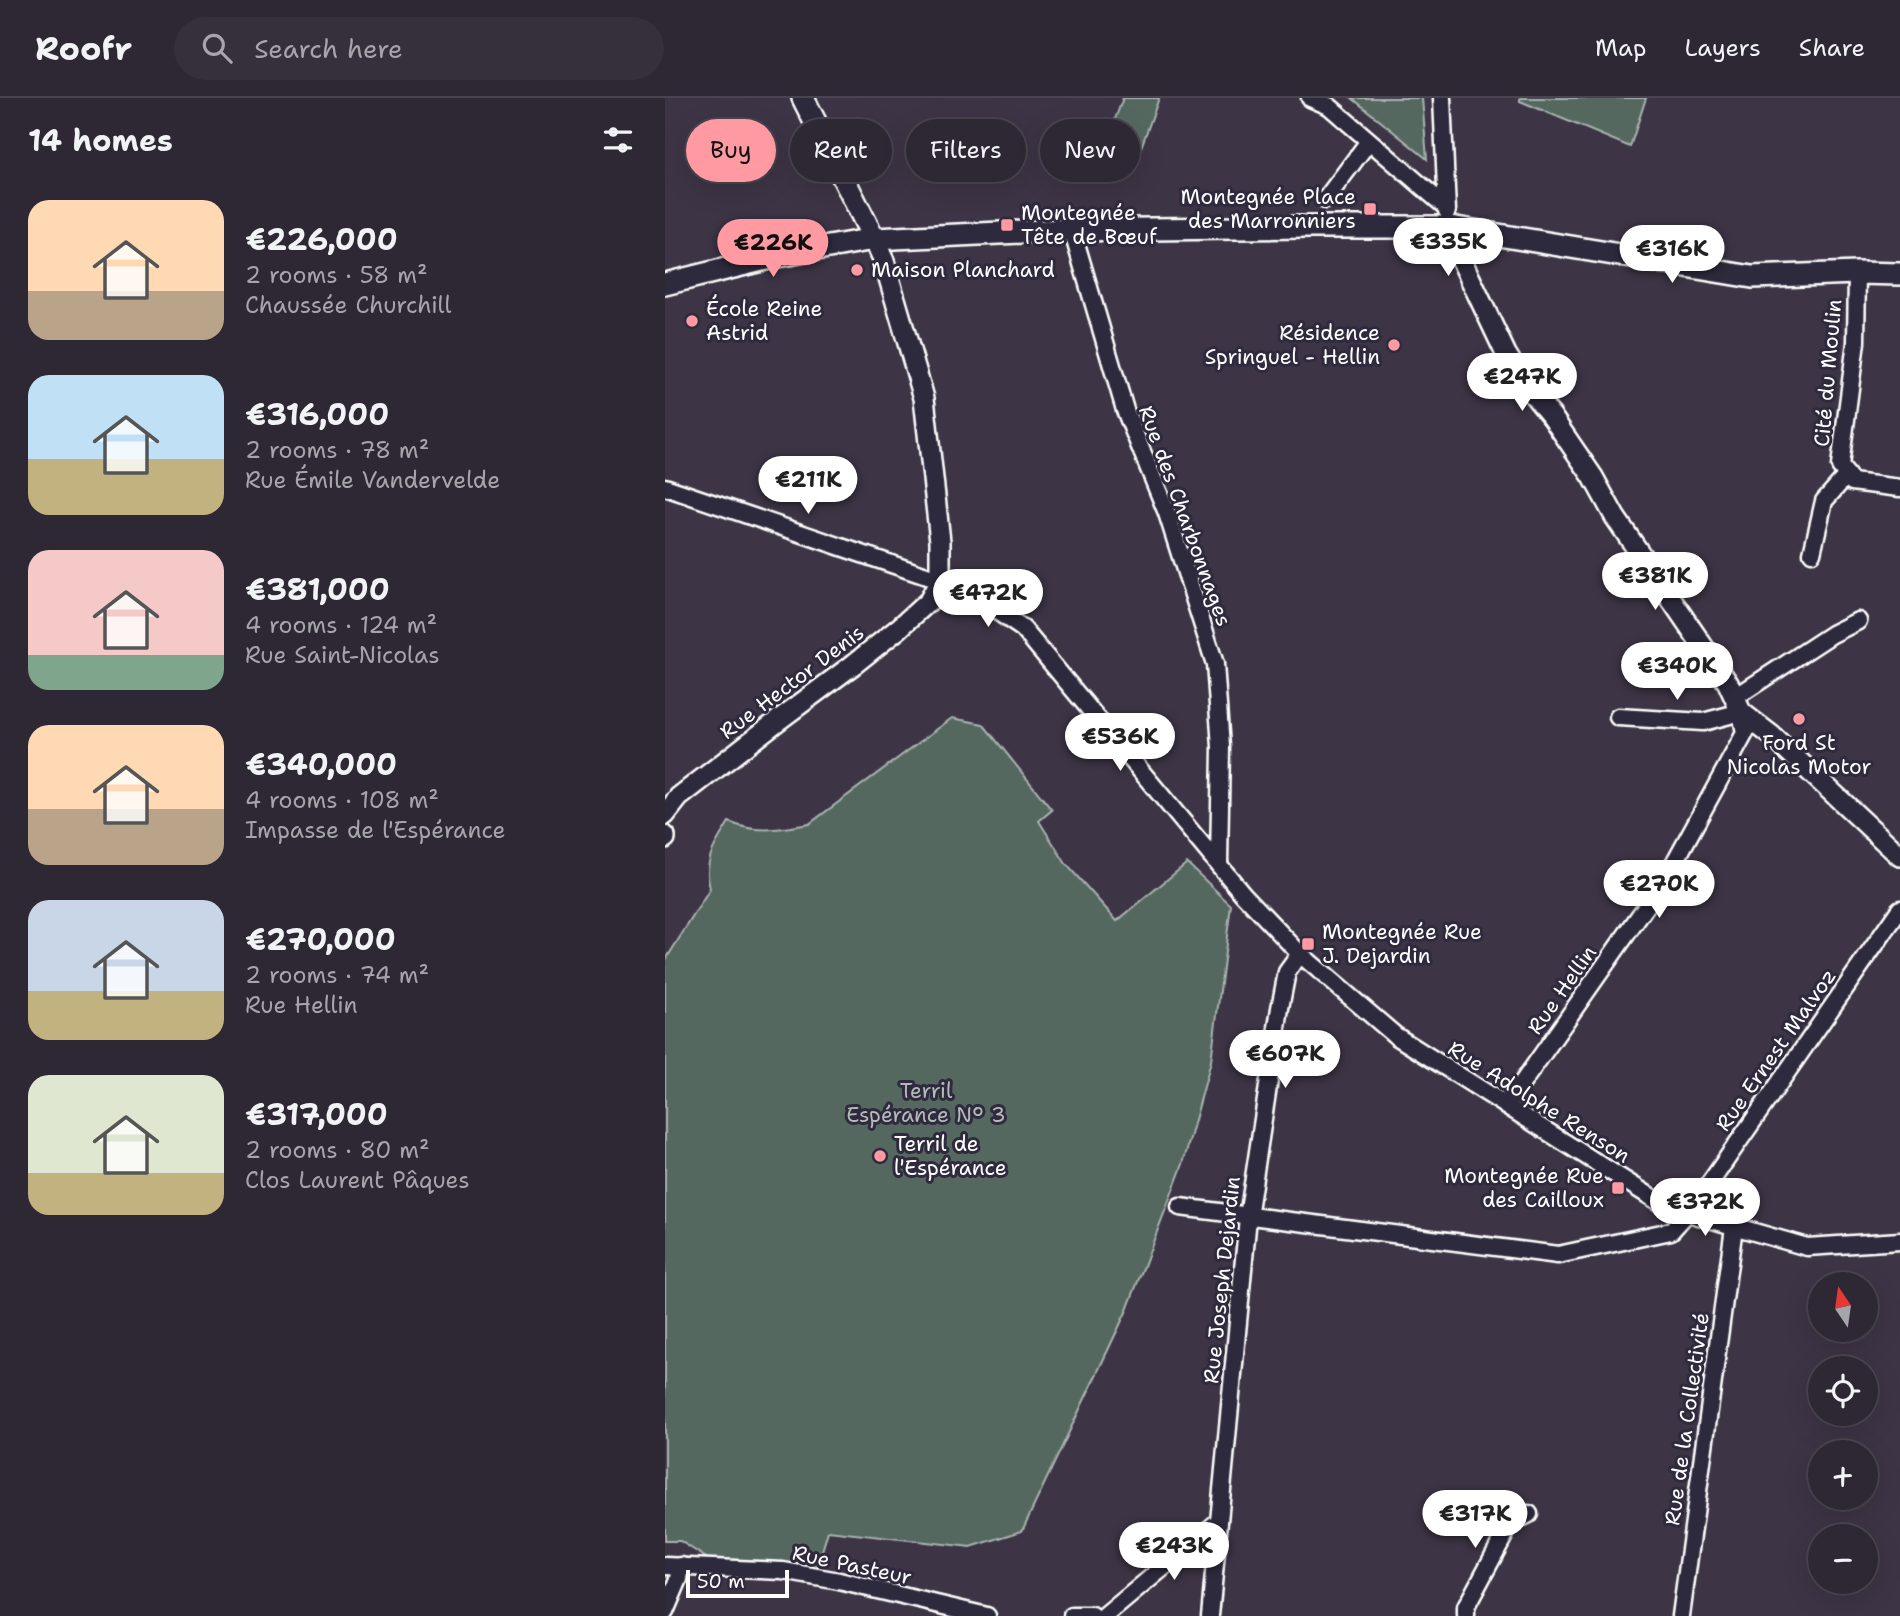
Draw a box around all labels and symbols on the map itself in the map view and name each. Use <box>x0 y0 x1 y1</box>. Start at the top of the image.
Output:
place label: Montegnée Place des Marronniers <box>1181 183 1356 235</box>
place label: Montegnée Tête de Bœuf <box>1021 199 1157 251</box>
marker: Montegnée Place des Marronniers <box>1362 201 1378 217</box>
marker: Montegnée Tête de Bœuf <box>999 217 1015 233</box>
pin: €335K <box>1399 218 1497 278</box>
pin: €226K <box>724 220 822 279</box>
pin: €316K <box>1623 226 1721 285</box>
place label: Maison Planchard <box>871 256 1055 284</box>
marker: Maison Planchard <box>849 262 865 278</box>
place label: École Reine Astrid <box>706 294 822 347</box>
street label: Cité du Moulin <box>1808 298 1848 448</box>
marker: École Reine Astrid <box>684 313 700 329</box>
place label: Résidence Springuel - Hellin <box>1205 319 1380 371</box>
marker: Résidence Springuel - Hellin <box>1386 337 1402 353</box>
pin: €247K <box>1473 354 1571 413</box>
street label: Rue des Charbonnages <box>1132 402 1238 630</box>
pin: €211K <box>759 456 857 516</box>
pin: €381K <box>1606 552 1704 612</box>
pin: €472K <box>939 570 1037 629</box>
street label: Rue Hector Denis <box>714 619 870 745</box>
pin: €340K <box>1628 642 1726 702</box>
marker: Ford St Nicolas Motor <box>1791 711 1807 727</box>
pin: €536K <box>1071 714 1169 773</box>
place label: Ford St Nicolas Motor <box>1727 729 1871 781</box>
pin: €270K <box>1610 860 1708 920</box>
place label: Montegnée Rue J. Dejardin <box>1322 918 1482 970</box>
marker: Montegnée Rue J. Dejardin <box>1300 936 1316 952</box>
street label: Rue Hellin <box>1521 940 1603 1040</box>
street label: Rue Ernest Malvoz <box>1709 963 1843 1137</box>
pin: €607K <box>1236 1030 1334 1090</box>
street label: Rue Adolphe Renson <box>1443 1034 1636 1170</box>
park label: Terril Espérance N° 3 <box>846 1077 1006 1129</box>
place label: Terril de l'Espérance <box>894 1130 1007 1182</box>
marker: Terril de l'Espérance <box>872 1148 888 1164</box>
place label: Montegnée Rue des Cailloux <box>1444 1162 1604 1214</box>
street label: Rue Joseph Dejardin <box>1197 1175 1247 1385</box>
pin: €372K <box>1656 1178 1754 1238</box>
marker: Montegnée Rue des Cailloux <box>1610 1180 1626 1196</box>
north arrow <box>1808 1272 1878 1342</box>
street label: Rue de la Collectivité <box>1658 1311 1716 1527</box>
pin: €317K <box>1426 1490 1524 1550</box>
pin: €243K <box>1125 1522 1223 1582</box>
street label: Rue Pasteur <box>790 1539 914 1591</box>
scale bar <box>686 1567 789 1599</box>

